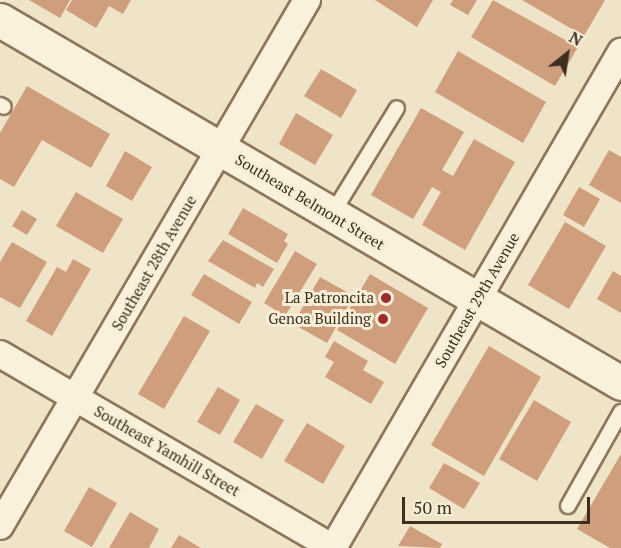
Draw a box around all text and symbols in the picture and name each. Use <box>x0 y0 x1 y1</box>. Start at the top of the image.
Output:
north arrow <box>537 24 597 84</box>
text: N <box>565 26 587 51</box>
street label: Southeast Belmont Street <box>232 150 388 254</box>
street label: Southeast 28th Avenue <box>108 192 200 334</box>
street label: Southeast 29th Avenue <box>431 229 523 371</box>
place label: La Patroncita <box>285 289 374 307</box>
marker: La Patroncita <box>379 291 393 305</box>
place label: Genoa Building <box>268 310 371 328</box>
marker: Genoa Building <box>376 312 390 326</box>
street label: Southeast Yamhill Street <box>91 402 243 500</box>
scale bar <box>405 485 592 523</box>
text: 50 m <box>413 495 452 519</box>

